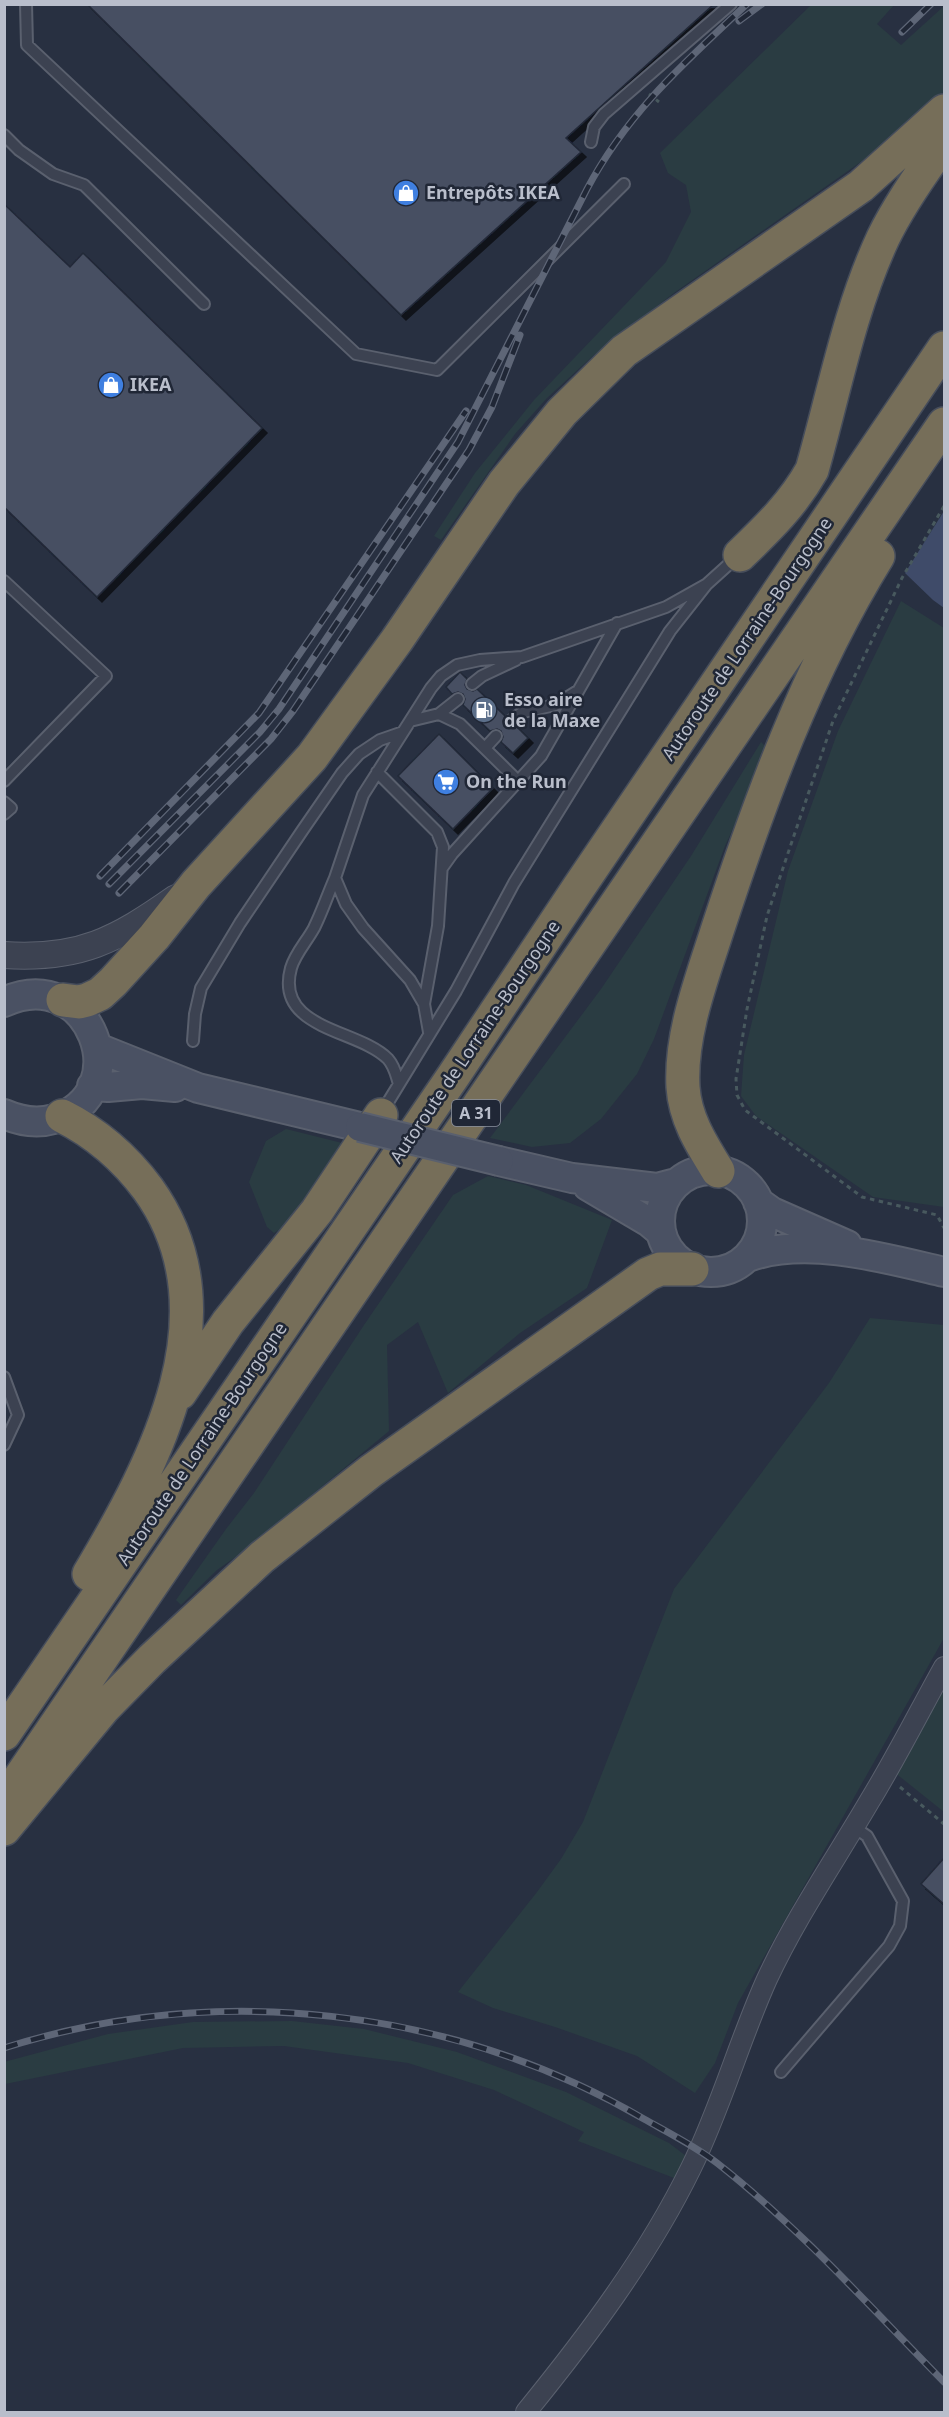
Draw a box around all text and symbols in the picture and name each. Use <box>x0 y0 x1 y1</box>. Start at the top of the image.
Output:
shop icon: Entrepôts IKEA <box>391 178 421 208</box>
place label: Entrepôts IKEA <box>426 180 560 204</box>
shop icon: IKEA <box>96 370 126 400</box>
place label: IKEA <box>130 372 172 396</box>
street label: Autoroute de Lorraine-Bourgogne <box>656 512 837 765</box>
place label: Esso aire de la Maxe <box>504 687 600 732</box>
fuel station icon: Esso aire de la Maxe <box>469 695 499 725</box>
supermarket icon: On the Run <box>431 767 461 797</box>
place label: On the Run <box>466 769 567 793</box>
street label: Autoroute de Lorraine-Bourgogne <box>384 915 565 1168</box>
road number: A 31 <box>452 1100 500 1126</box>
street label: Autoroute de Lorraine-Bourgogne <box>111 1317 292 1570</box>

